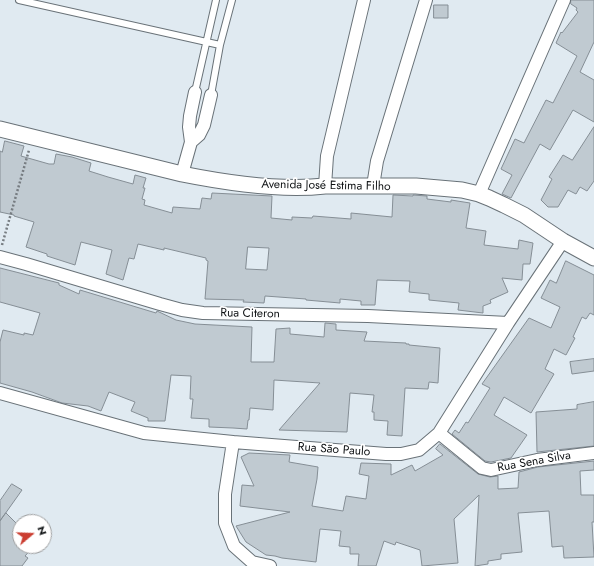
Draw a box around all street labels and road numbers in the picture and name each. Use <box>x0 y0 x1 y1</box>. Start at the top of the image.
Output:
street label: Avenida José Estima Filho <box>261 178 391 194</box>
street label: Rua Citeron <box>220 306 280 322</box>
street label: Rua São Paulo <box>297 440 371 460</box>
street label: Rua Sena Silva <box>496 448 572 476</box>

